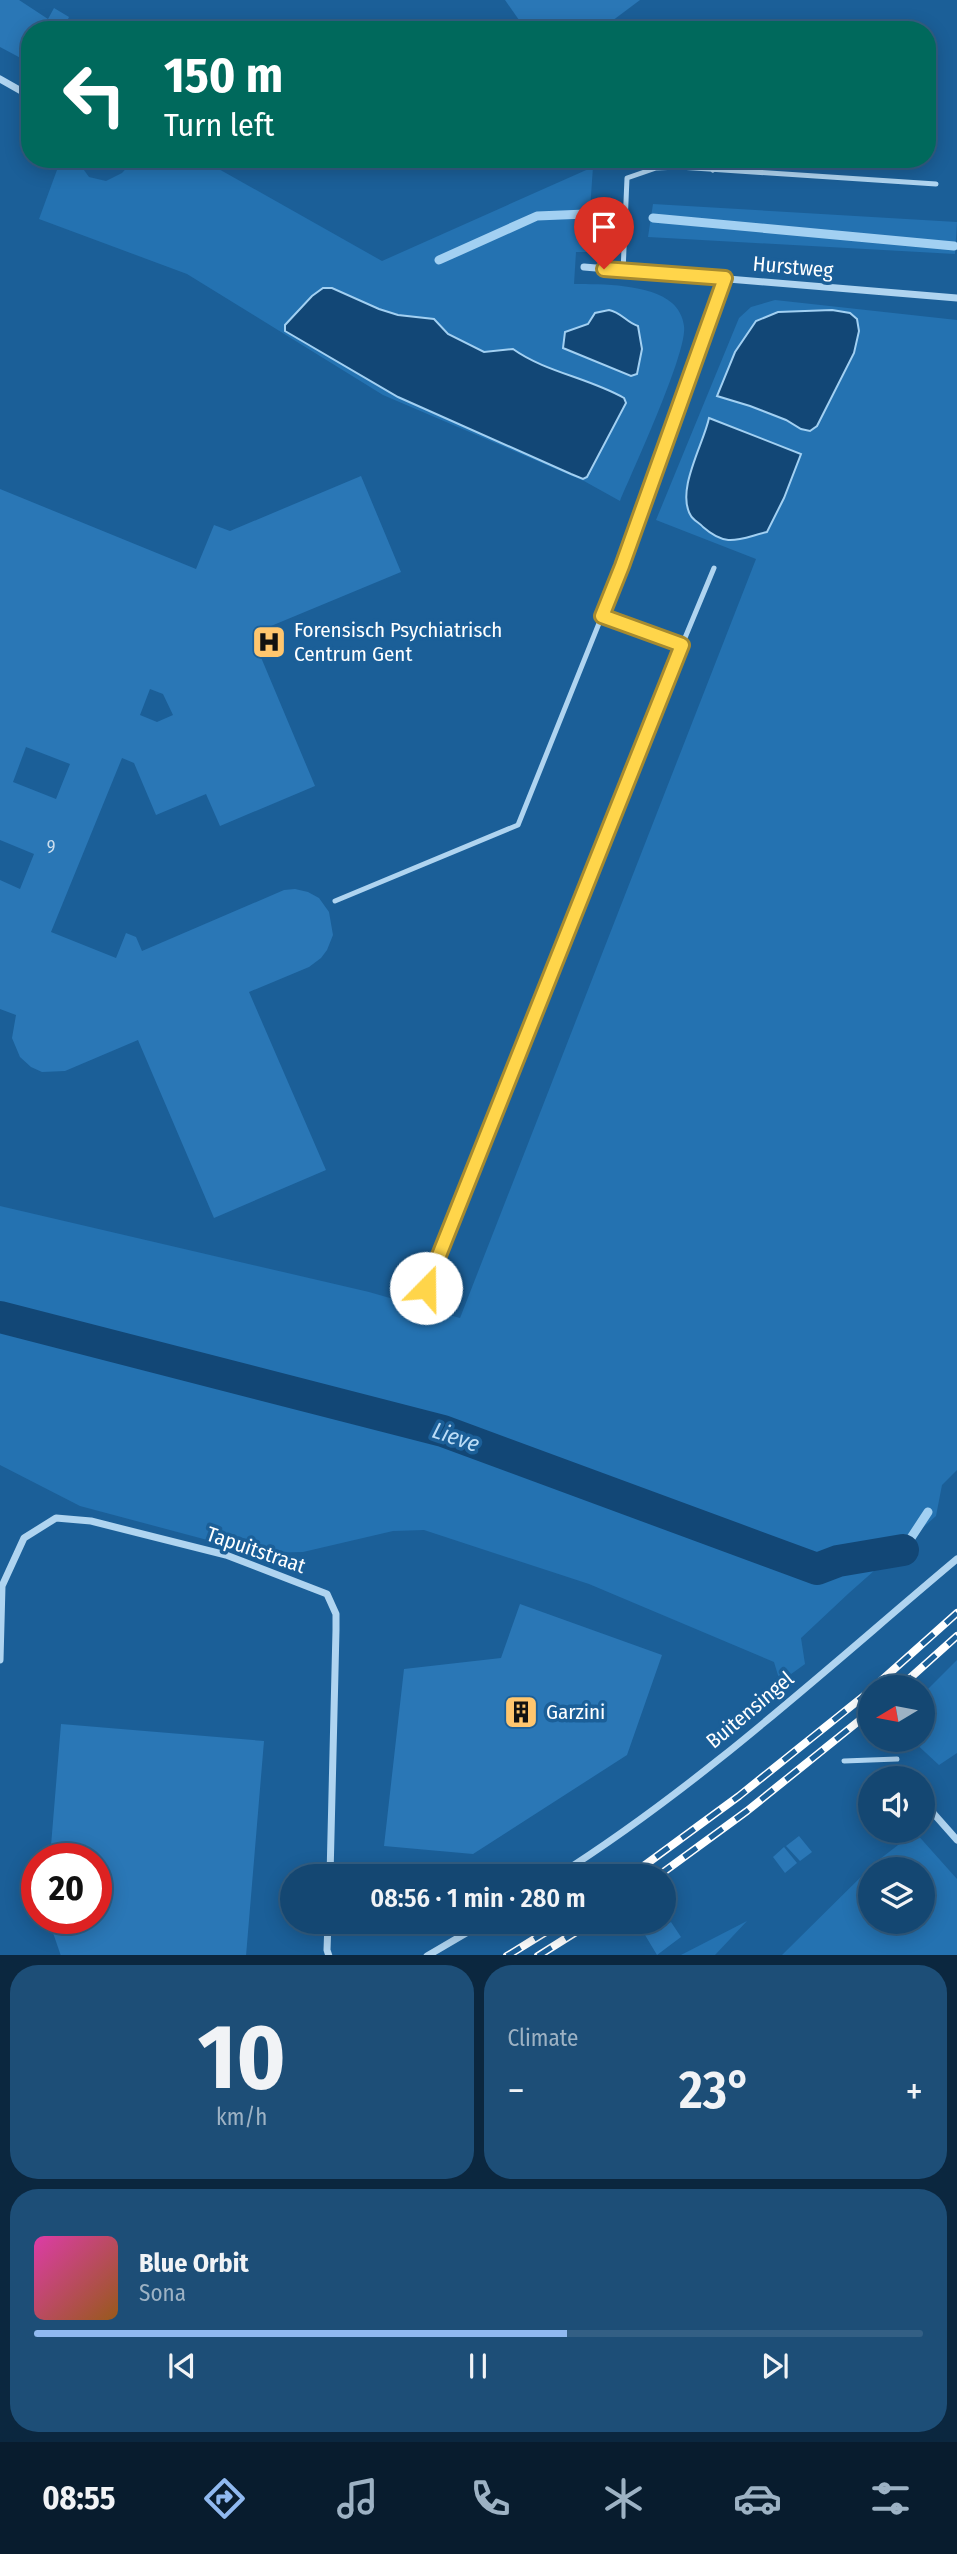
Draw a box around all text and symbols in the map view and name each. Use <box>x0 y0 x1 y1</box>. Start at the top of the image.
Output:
text: 150 m <box>164 46 283 105</box>
icon: left <box>49 49 140 140</box>
text: Turn left <box>164 106 274 144</box>
pin <box>574 197 634 269</box>
icon: arrive <box>585 208 623 246</box>
street label: Hurstweg <box>752 251 834 283</box>
place label: Forensisch Psychiatrisch Centrum Gent <box>294 617 502 667</box>
hospital icon: Forensisch Psychiatrisch Centrum Gent <box>250 623 288 661</box>
house number: 9 <box>47 836 55 858</box>
position arrow <box>389 1251 463 1325</box>
water label: Lieve <box>429 1416 483 1458</box>
street label: Tapuitstraat <box>203 1521 309 1579</box>
street label: Buitensingel <box>701 1666 800 1754</box>
north arrow <box>858 1675 934 1752</box>
map controls <box>858 1675 935 1934</box>
building icon: Garzini <box>502 1693 540 1731</box>
place label: Garzini <box>546 1699 605 1725</box>
button: sound <box>858 1766 935 1843</box>
speed limit sign: 20 <box>21 1843 112 1934</box>
button: layers <box>858 1857 935 1934</box>
text: 08:56 · 1 min · 280 m <box>370 1883 586 1914</box>
text: 10 <box>198 2003 286 2112</box>
text: Climate <box>508 2024 578 2052</box>
text: 23° <box>679 2059 751 2122</box>
text: − <box>508 2068 525 2114</box>
text: + <box>906 2068 923 2114</box>
text: km/h <box>216 2103 267 2131</box>
text: Blue Orbit <box>139 2248 249 2279</box>
text: Sona <box>139 2279 186 2307</box>
icon: previous <box>163 2347 201 2385</box>
icon: pause <box>459 2347 497 2385</box>
icon: next <box>756 2347 794 2385</box>
icon: directions <box>200 2474 249 2523</box>
icon: music <box>333 2474 382 2523</box>
icon: phone <box>466 2474 515 2523</box>
icon: climate <box>599 2474 648 2523</box>
icon: car <box>733 2474 782 2523</box>
icon: filters <box>866 2474 915 2523</box>
text: 08:55 <box>42 2479 115 2517</box>

